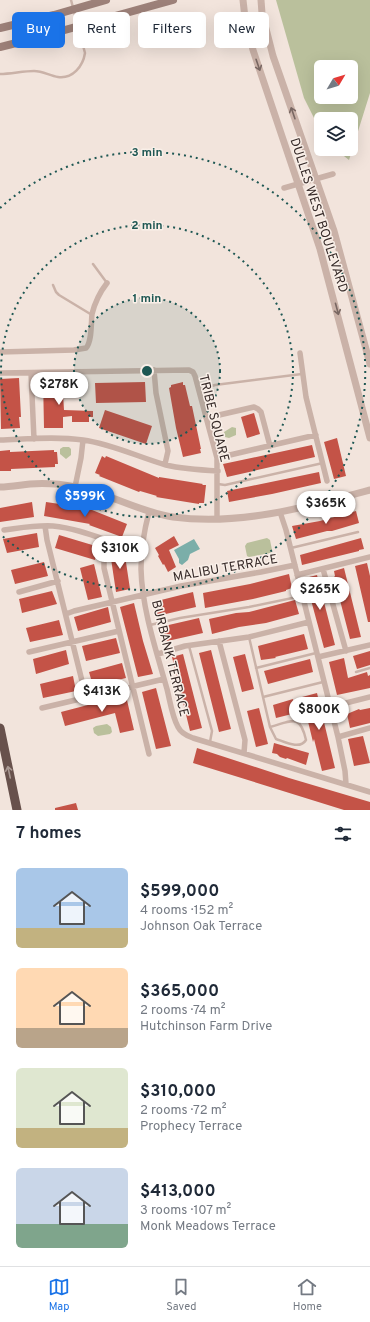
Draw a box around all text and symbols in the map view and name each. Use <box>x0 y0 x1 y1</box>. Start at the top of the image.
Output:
chip: Buy <box>12 12 65 48</box>
chip: Rent <box>73 12 130 48</box>
chip: Filters <box>138 12 206 48</box>
chip: New <box>214 12 269 48</box>
one-way arrow <box>255 59 263 71</box>
north arrow <box>314 60 358 104</box>
map controls <box>314 60 358 156</box>
one-way arrow <box>289 107 296 120</box>
button: layers <box>314 112 358 156</box>
street label: DULLES WEST BOULEVARD <box>285 136 351 295</box>
text: 3 min <box>131 145 163 161</box>
text: 2 min <box>131 218 163 234</box>
text: 1 min <box>133 291 161 307</box>
one-way arrow <box>333 302 341 315</box>
centre of rings <box>140 364 154 378</box>
pin: $278K <box>31 372 87 406</box>
street label: TRIBE SQUARE <box>194 373 232 464</box>
text: $278K <box>39 377 79 393</box>
pin: $599K <box>57 484 113 518</box>
text: $599K <box>65 489 105 505</box>
pin: $365K <box>298 491 354 525</box>
text: $365K <box>306 496 346 512</box>
pin: $310K <box>92 536 148 570</box>
text: $310K <box>101 541 139 557</box>
street label: MALIBU TERRACE <box>172 552 279 586</box>
pin: $265K <box>292 577 348 611</box>
text: $265K <box>300 582 340 598</box>
street label: BURBANK TERRACE <box>147 599 191 718</box>
pin: $413K <box>74 679 130 713</box>
text: $413K <box>83 684 121 700</box>
pin: $800K <box>291 697 347 731</box>
text: $800K <box>298 702 340 718</box>
one-way arrow <box>5 766 13 779</box>
text: 7 homes <box>16 823 82 845</box>
icon: filters <box>332 823 354 845</box>
text: $599,000 <box>140 881 219 903</box>
icon: home <box>48 884 96 932</box>
text: 4 rooms · 152 m² <box>140 903 233 919</box>
text: Johnson Oak Terrace <box>140 919 262 935</box>
text: $365,000 <box>140 981 219 1003</box>
icon: home <box>48 984 96 1032</box>
text: 2 rooms · 74 m² <box>140 1003 225 1019</box>
text: Hutchinson Farm Drive <box>140 1019 272 1035</box>
text: $310,000 <box>140 1081 216 1103</box>
icon: home <box>48 1084 96 1132</box>
text: 2 rooms · 72 m² <box>140 1103 226 1119</box>
text: Prophecy Terrace <box>140 1119 242 1135</box>
text: $413,000 <box>140 1181 216 1203</box>
icon: home <box>48 1184 96 1232</box>
text: 3 rooms · 107 m² <box>140 1203 231 1219</box>
text: Monk Meadows Terrace <box>140 1219 276 1235</box>
tab: Map <box>48 1276 70 1314</box>
tab: Saved <box>166 1276 196 1314</box>
tab: Home <box>293 1276 322 1314</box>

